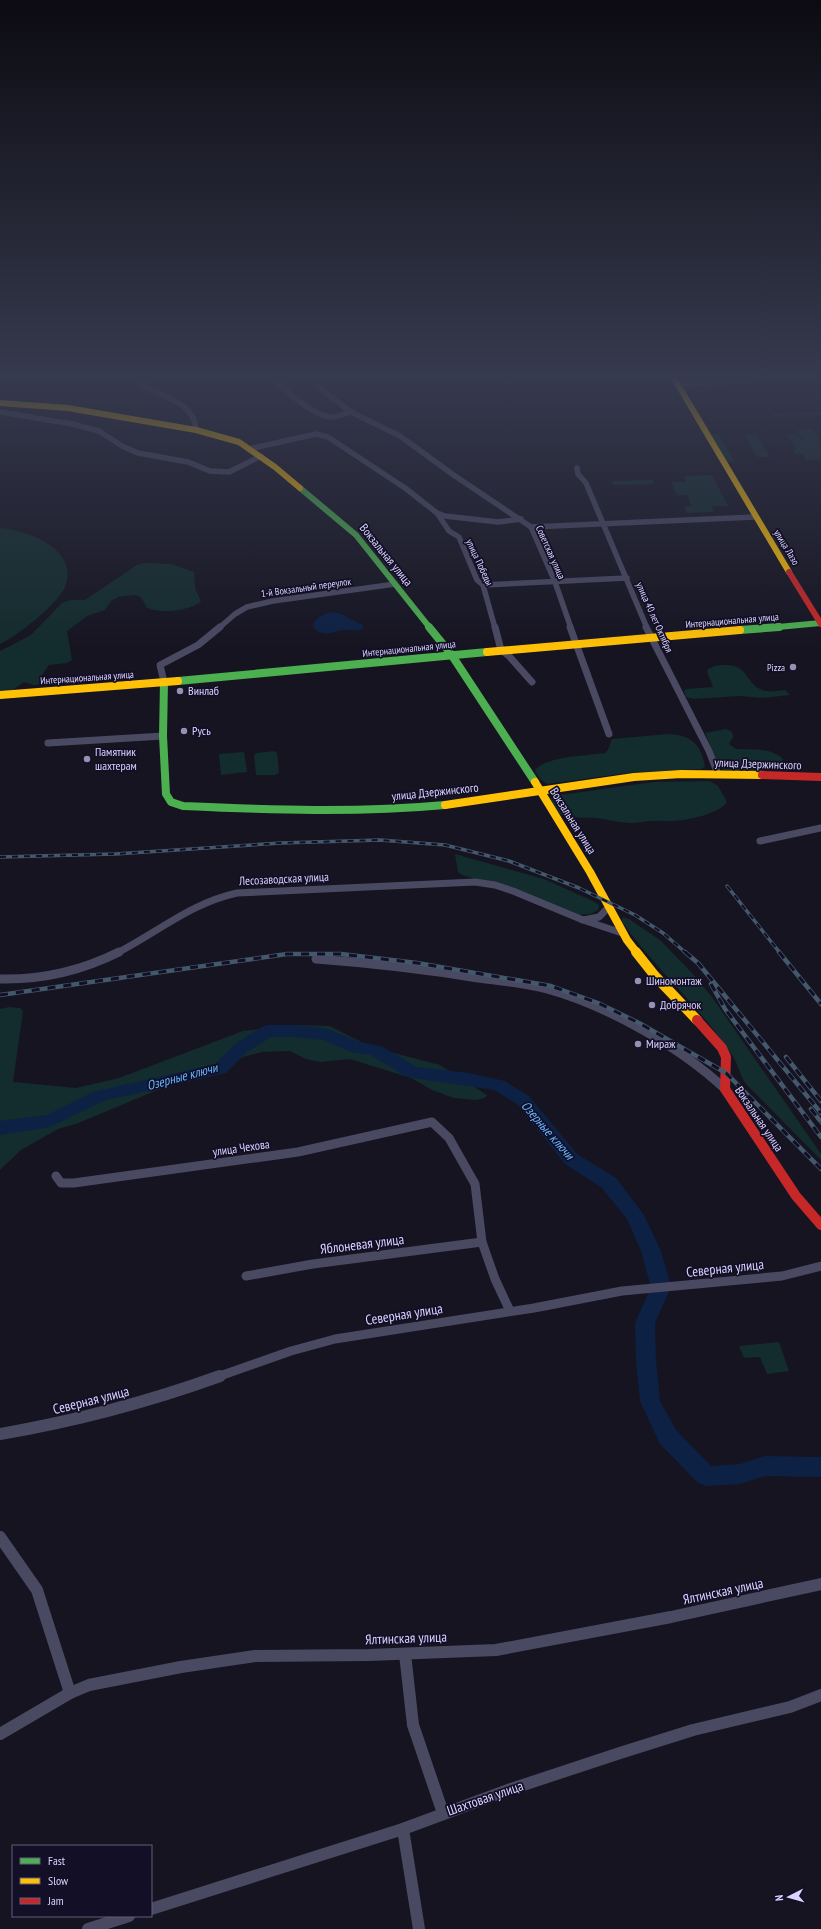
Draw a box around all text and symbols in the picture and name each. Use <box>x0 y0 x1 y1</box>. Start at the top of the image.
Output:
street label: Вокзальная улица <box>357 521 416 589</box>
street label: Советская улица <box>533 523 568 581</box>
street label: улица Лазо <box>771 527 802 568</box>
street label: улица Победы <box>463 537 496 588</box>
street label: 1-й Вокзальный переулок <box>260 575 352 600</box>
street label: улица 40 лет Октября <box>633 580 676 655</box>
street label: Интернациональная улица <box>685 610 779 631</box>
street label: Интернациональная улица <box>362 637 456 660</box>
place label: Pizza <box>767 661 785 674</box>
marker: Pizza <box>788 662 798 672</box>
street label: Интернациональная улица <box>40 668 134 687</box>
place label: Винлаб <box>188 683 219 698</box>
marker: Винлаб <box>175 686 185 696</box>
place label: Русь <box>192 723 211 738</box>
marker: Русь <box>179 726 189 736</box>
place label: Памятник шахтерам <box>95 744 137 773</box>
marker: Памятник шахтерам <box>82 754 92 764</box>
street label: улица Дзержинского <box>714 754 802 773</box>
street label: улица Дзержинского <box>391 779 479 804</box>
street label: Вокзальная улица <box>547 785 600 857</box>
street label: Лесозаводская улица <box>238 869 329 888</box>
place label: Шиномонтаж <box>646 973 702 988</box>
marker: Шиномонтаж <box>633 976 643 986</box>
place label: Добрячок <box>660 997 701 1012</box>
marker: Добрячок <box>647 1000 657 1010</box>
place label: Мираж <box>646 1036 676 1051</box>
marker: Мираж <box>633 1039 643 1049</box>
water label: Озерные ключи <box>145 1059 221 1094</box>
street label: Вокзальная улица <box>732 1083 787 1154</box>
water label: Озерные ключи <box>517 1097 579 1164</box>
street label: улица Чехова <box>211 1136 271 1159</box>
street label: Яблоневая улица <box>319 1230 405 1258</box>
street label: Северная улица <box>685 1255 765 1281</box>
street label: Северная улица <box>364 1299 444 1329</box>
street label: Северная улица <box>51 1382 131 1418</box>
street label: Ялтинская улица <box>681 1574 765 1608</box>
street label: Ялтинская улица <box>365 1628 447 1648</box>
street label: Шахтовая улица <box>444 1777 526 1819</box>
legend <box>12 1845 152 1917</box>
text: Fast <box>48 1853 66 1868</box>
text: Slow <box>48 1873 69 1888</box>
north arrow <box>769 1877 809 1917</box>
text: Jam <box>47 1893 64 1908</box>
text: N <box>772 1894 786 1902</box>

